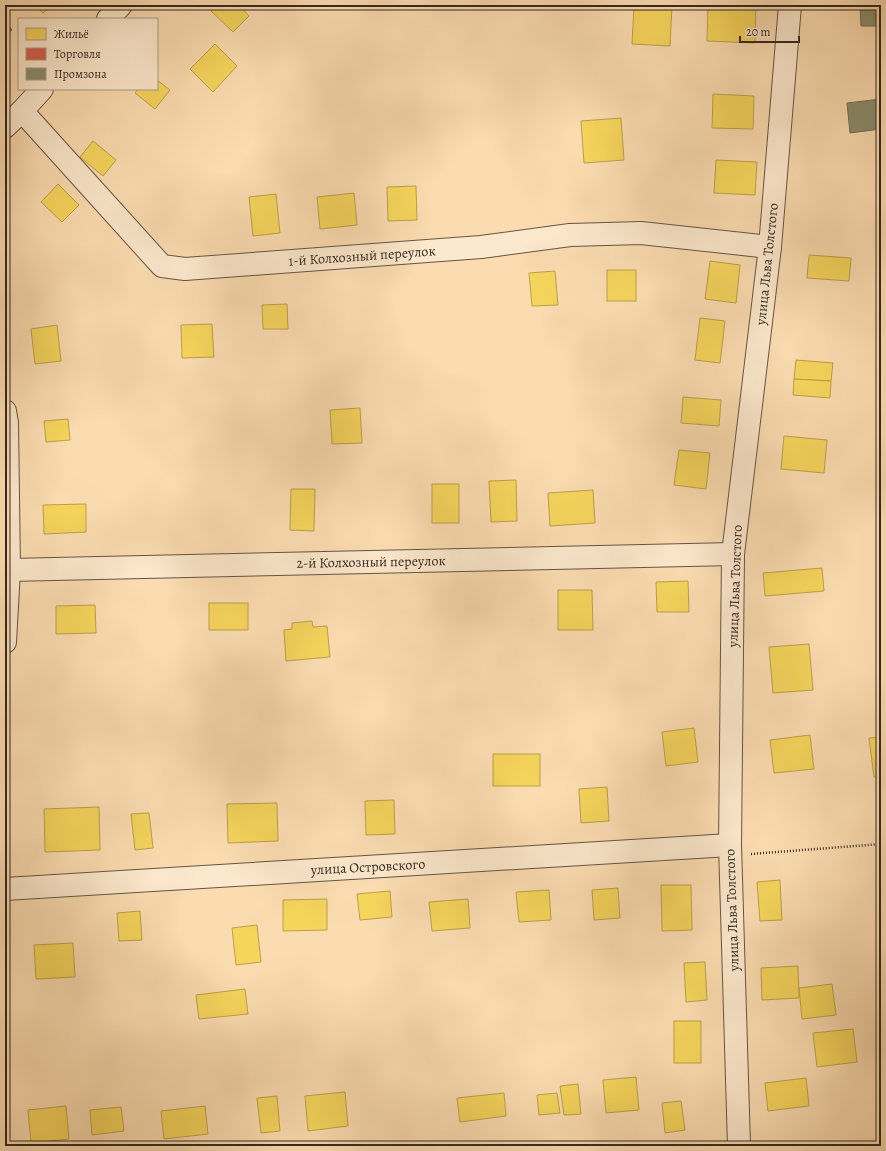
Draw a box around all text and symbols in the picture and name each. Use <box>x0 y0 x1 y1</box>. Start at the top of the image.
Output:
legend <box>18 18 158 90</box>
scale bar <box>740 18 799 44</box>
text: 20 m <box>746 24 770 40</box>
text: Жильё <box>54 26 89 42</box>
text: Торговля <box>54 46 101 62</box>
text: Промзона <box>54 66 107 82</box>
street label: улица Льва Толстого <box>751 202 783 327</box>
street label: 1-й Колхозный переулок <box>288 241 436 271</box>
street label: улица Льва Толстого <box>723 524 747 649</box>
street label: 2-й Колхозный переулок <box>296 551 446 573</box>
street label: улица Льва Толстого <box>720 848 744 973</box>
street label: улица Островского <box>309 855 426 880</box>

